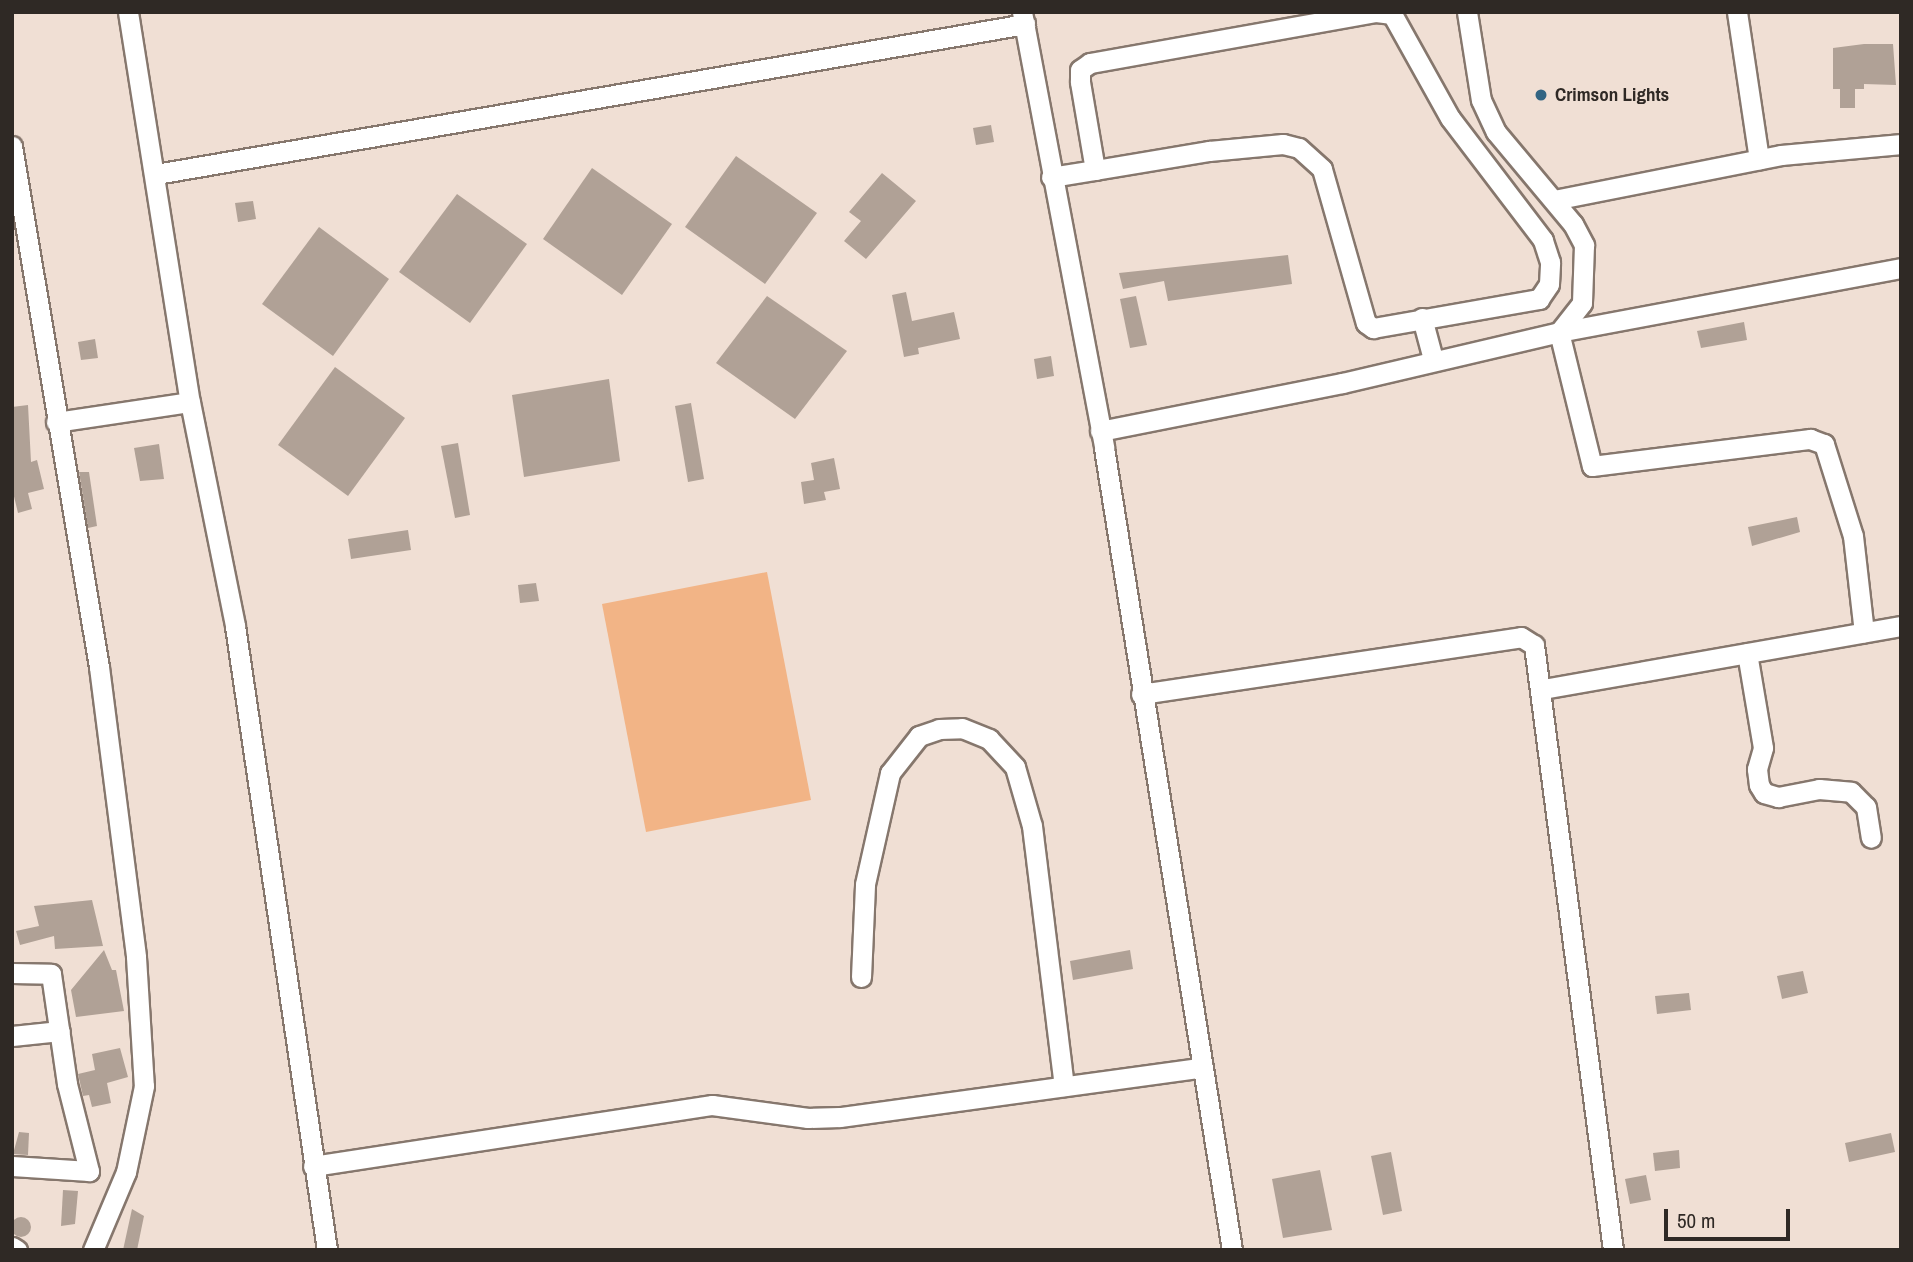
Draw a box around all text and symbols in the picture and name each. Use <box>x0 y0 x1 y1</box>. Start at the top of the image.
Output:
place label: Crimson Lights <box>1555 84 1669 106</box>
marker: Crimson Lights <box>1533 87 1549 103</box>
scale bar <box>1668 1196 1794 1240</box>
text: 50 m <box>1677 1206 1715 1235</box>

